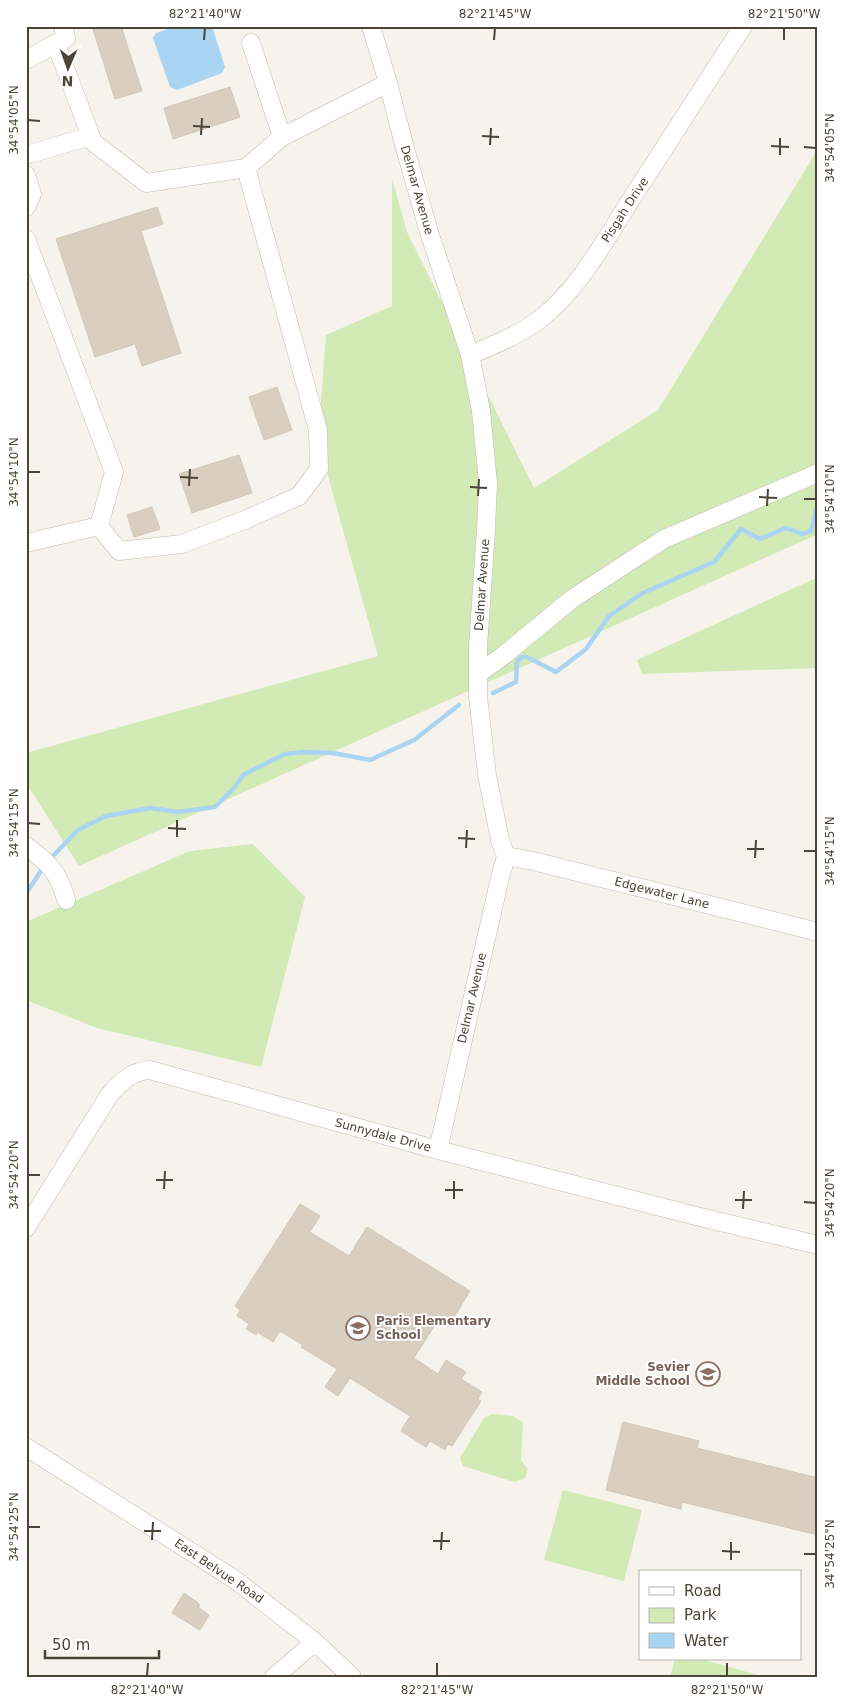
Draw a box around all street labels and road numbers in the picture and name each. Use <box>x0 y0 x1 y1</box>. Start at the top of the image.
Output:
street label: Delmar Avenue <box>398 144 436 236</box>
street label: Pisgah Drive <box>599 175 651 245</box>
street label: Delmar Avenue <box>472 538 492 632</box>
street label: Edgewater Lane <box>613 874 711 912</box>
street label: Delmar Avenue <box>455 951 489 1045</box>
street label: Sunnydale Drive <box>333 1115 433 1155</box>
street label: East Belvue Road <box>172 1536 266 1606</box>

